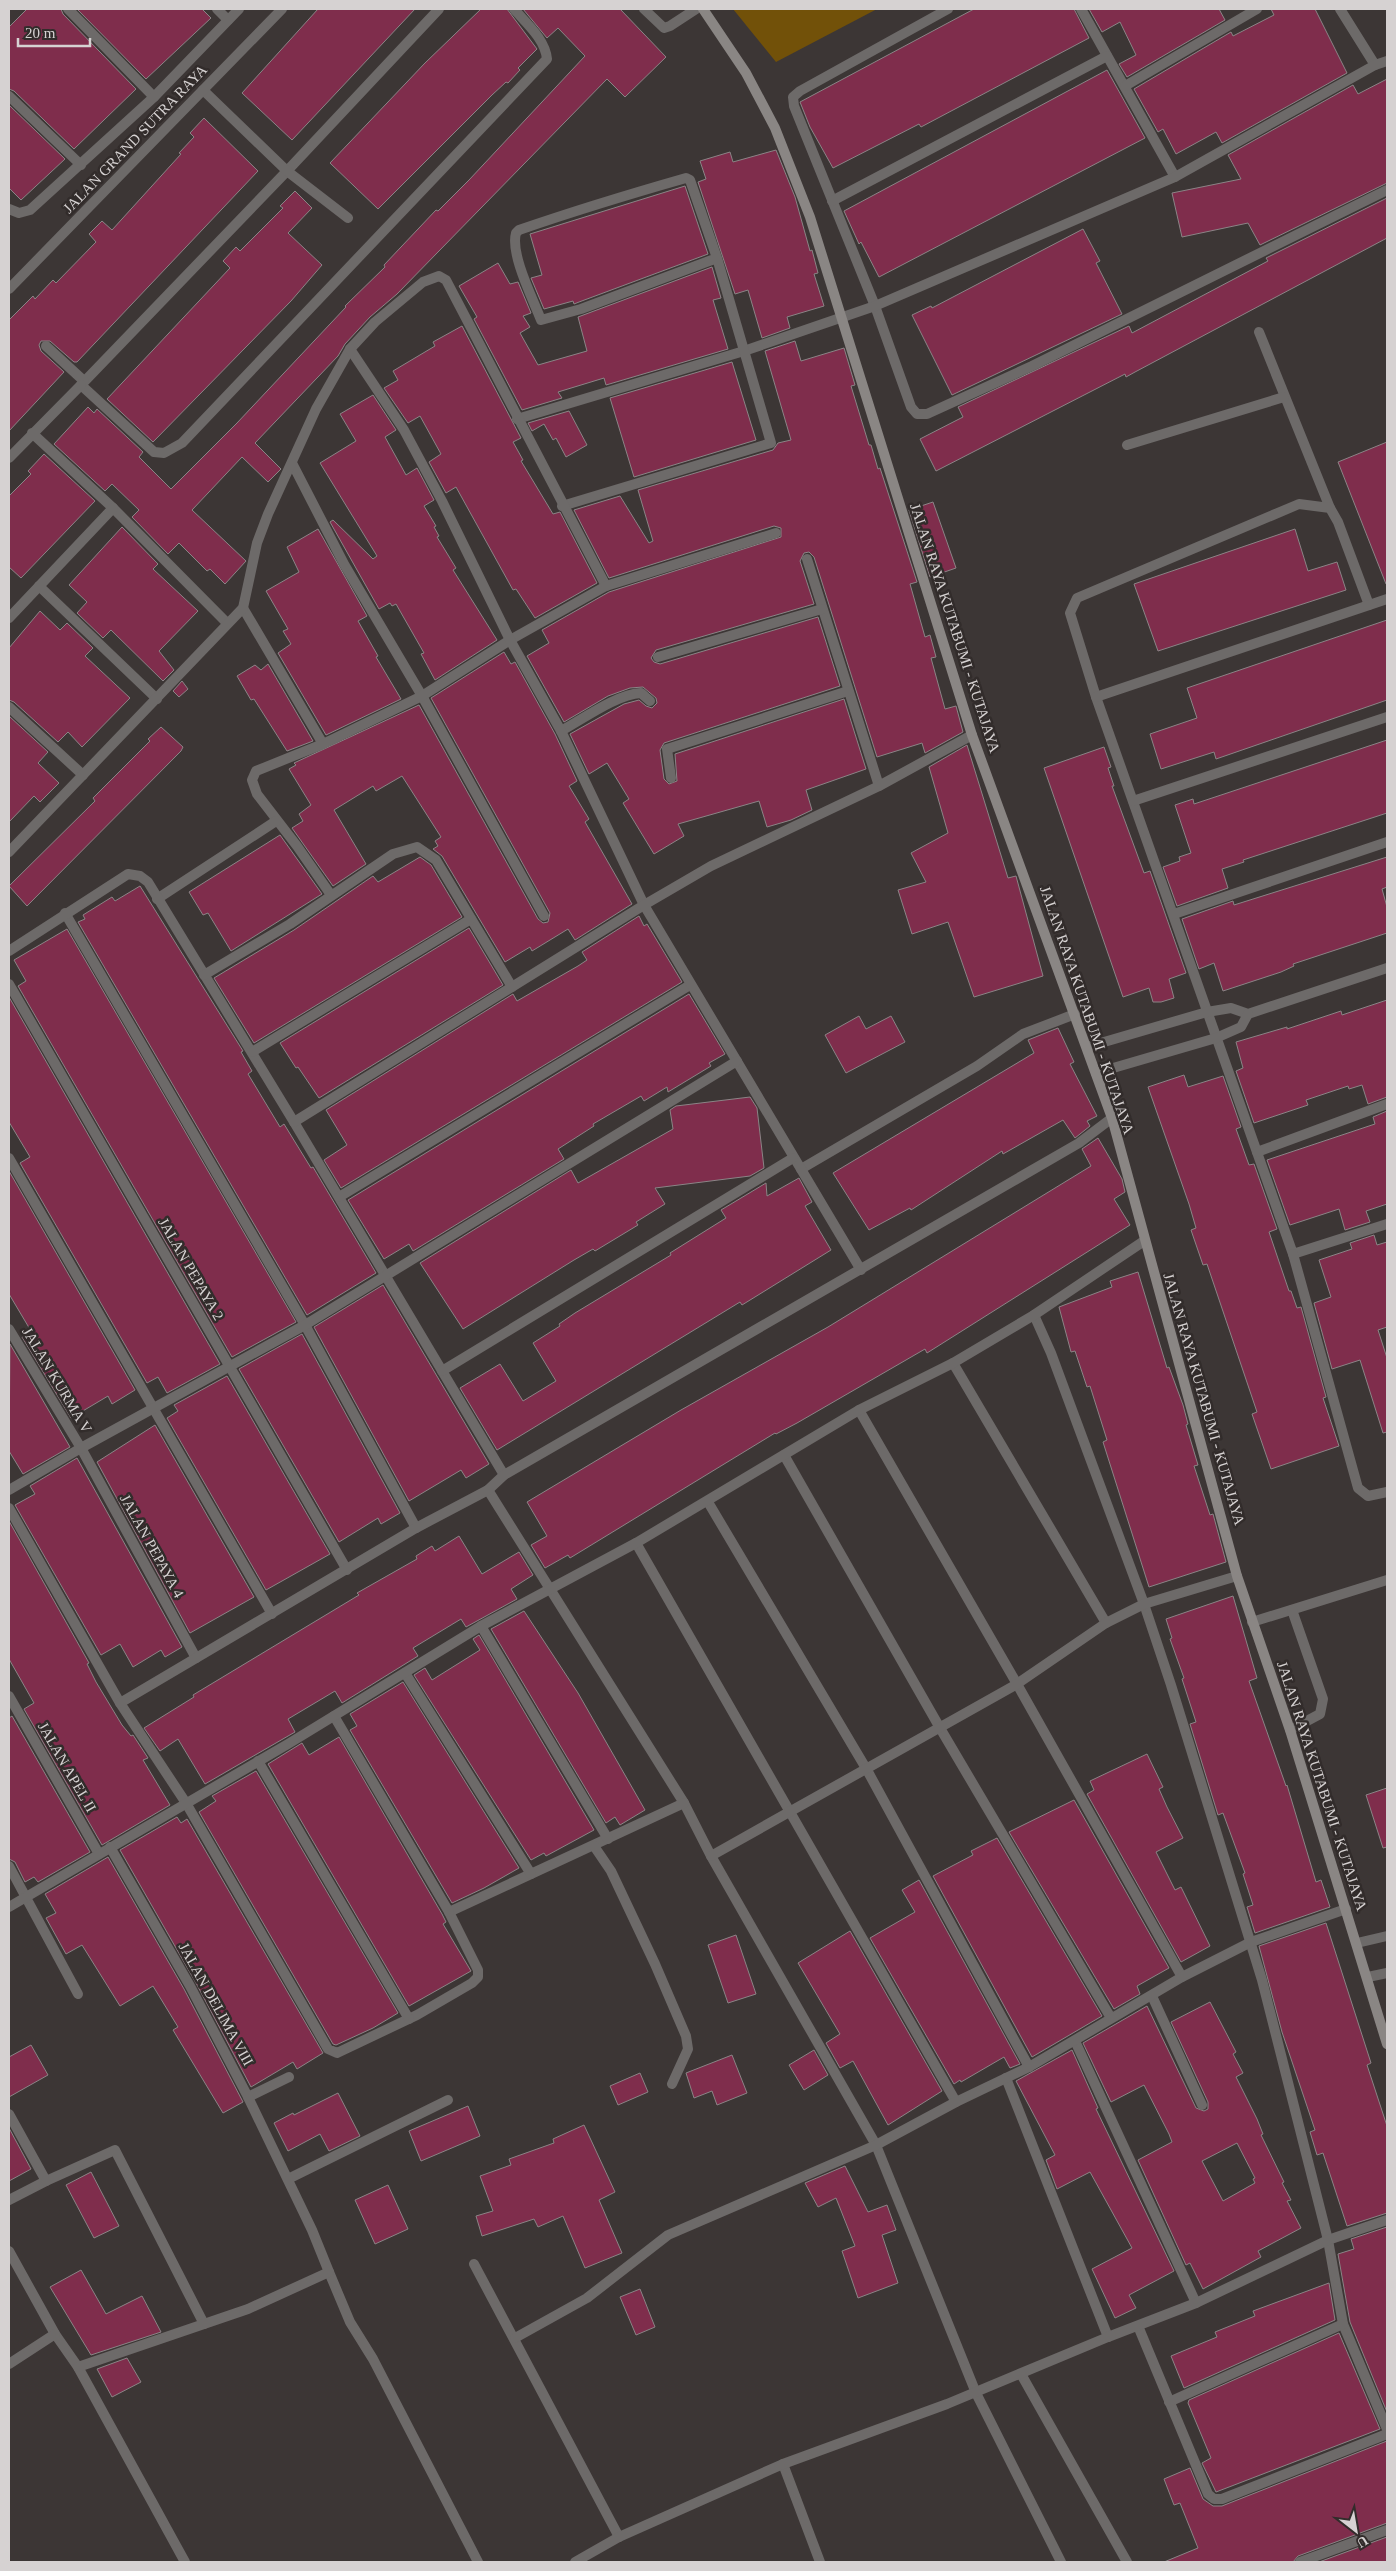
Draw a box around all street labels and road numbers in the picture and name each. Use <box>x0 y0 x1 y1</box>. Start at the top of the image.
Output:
street label: JALAN GRAND SUTRA RAYA <box>60 61 210 216</box>
street label: JALAN RAYA KUTABUMI - KUTAJAYA <box>907 501 1003 755</box>
street label: JALAN RAYA KUTABUMI - KUTAJAYA <box>1037 884 1137 1136</box>
street label: JALAN PEPAYA 2 <box>155 1215 227 1323</box>
street label: JALAN RAYA KUTABUMI - KUTAJAYA <box>1160 1271 1248 1527</box>
street label: JALAN KURMA V <box>19 1324 95 1436</box>
street label: JALAN PEPAYA 4 <box>117 1492 187 1601</box>
street label: JALAN RAYA KUTABUMI - KUTAJAYA <box>1274 1659 1370 1913</box>
street label: JALAN APEL II <box>35 1719 99 1815</box>
street label: JALAN DELIMA VIII <box>176 1940 256 2068</box>

